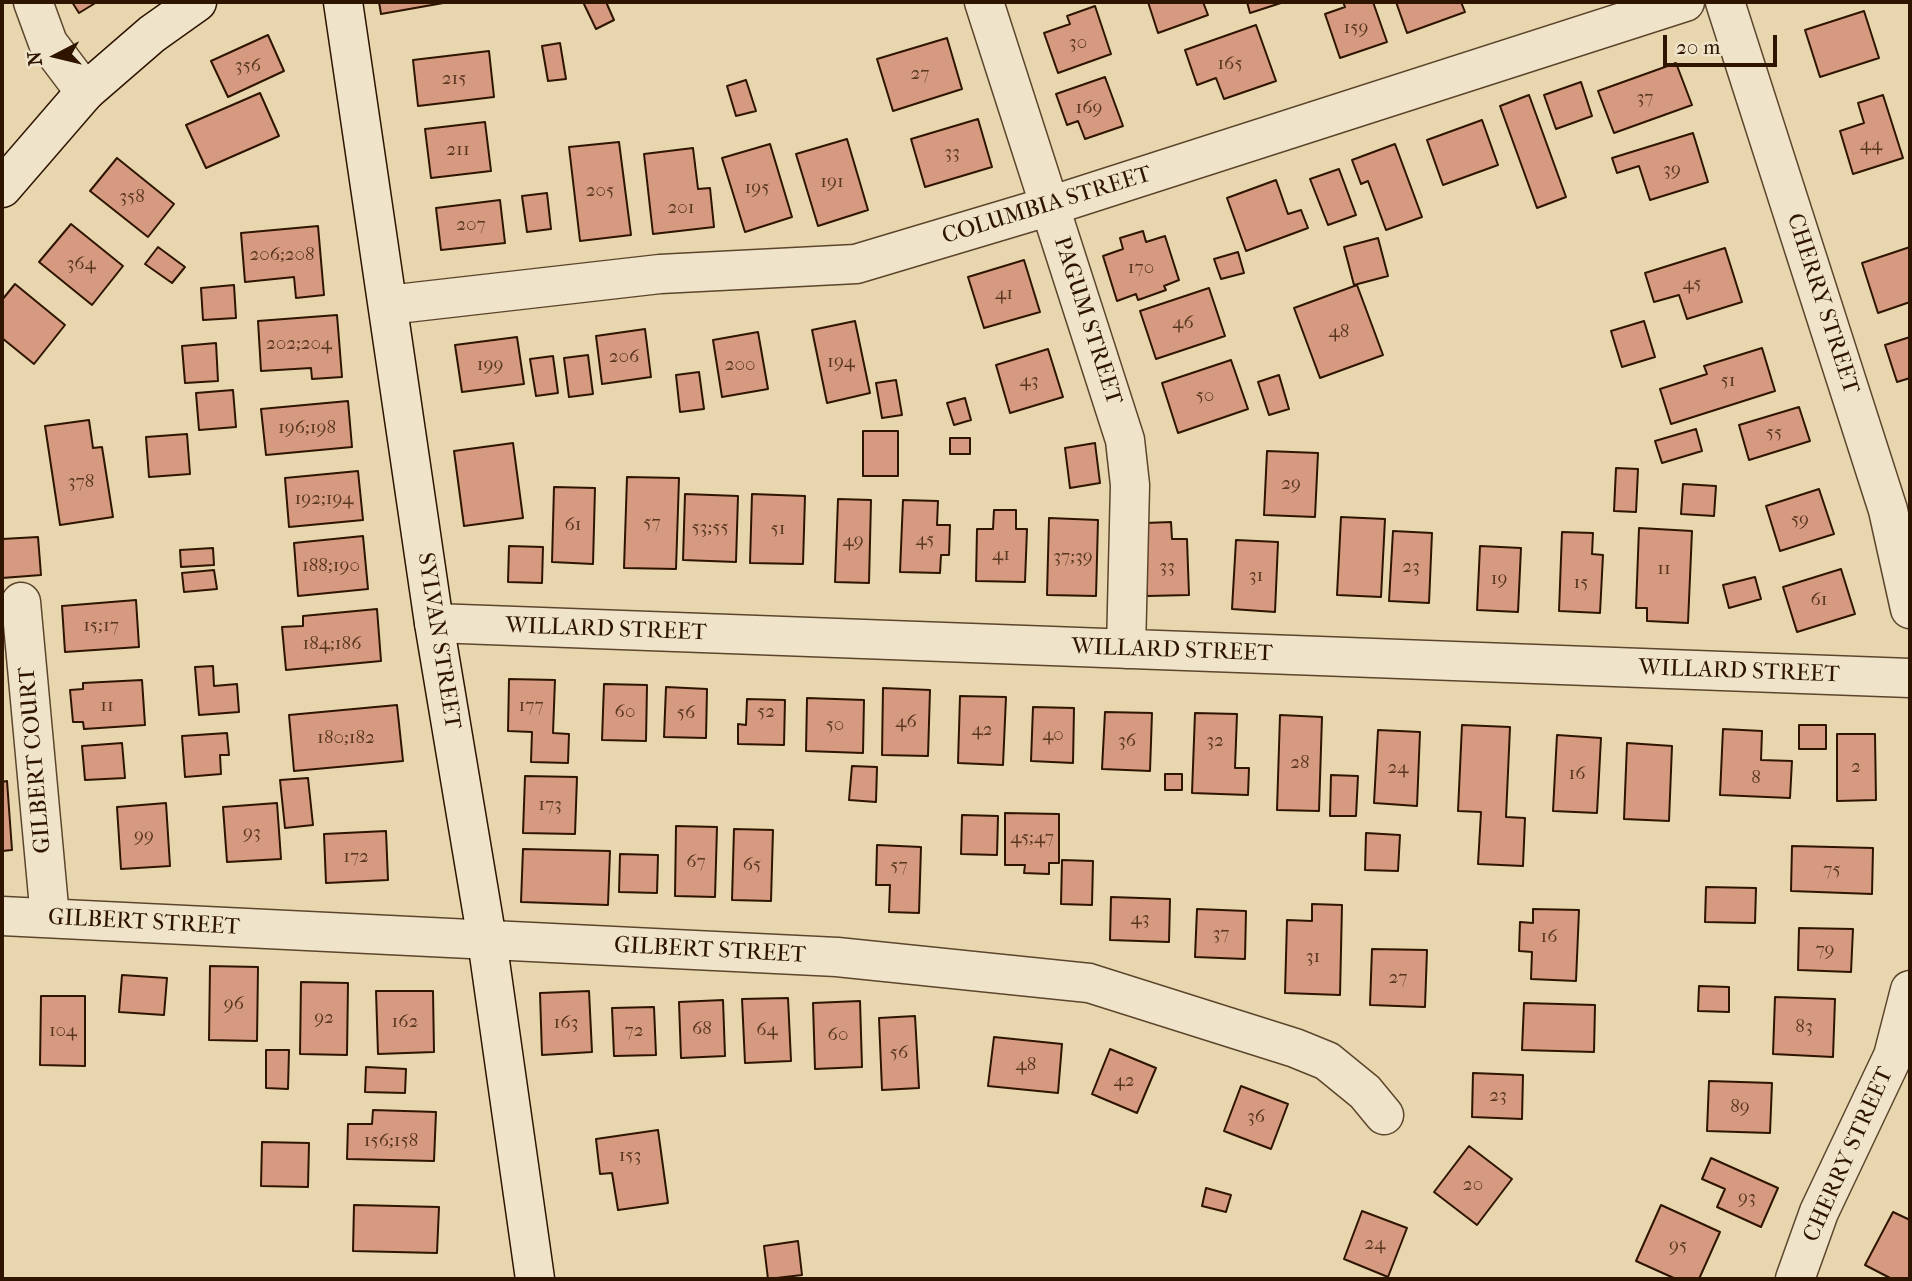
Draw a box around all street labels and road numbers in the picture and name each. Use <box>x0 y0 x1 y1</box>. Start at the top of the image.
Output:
street label: COLUMBIA STREET <box>939 161 1155 251</box>
street label: CHERRY STREET <box>1780 210 1864 398</box>
street label: PAGUM STREET <box>1047 233 1127 409</box>
street label: SYLVAN STREET <box>410 551 466 731</box>
street label: WILLARD STREET <box>505 613 707 647</box>
street label: WILLARD STREET <box>1071 634 1273 668</box>
street label: WILLARD STREET <box>1638 655 1840 689</box>
street label: GILBERT COURT <box>14 666 58 854</box>
street label: GILBERT STREET <box>47 904 241 942</box>
street label: GILBERT STREET <box>613 932 807 970</box>
street label: CHERRY STREET <box>1798 1063 1900 1247</box>

